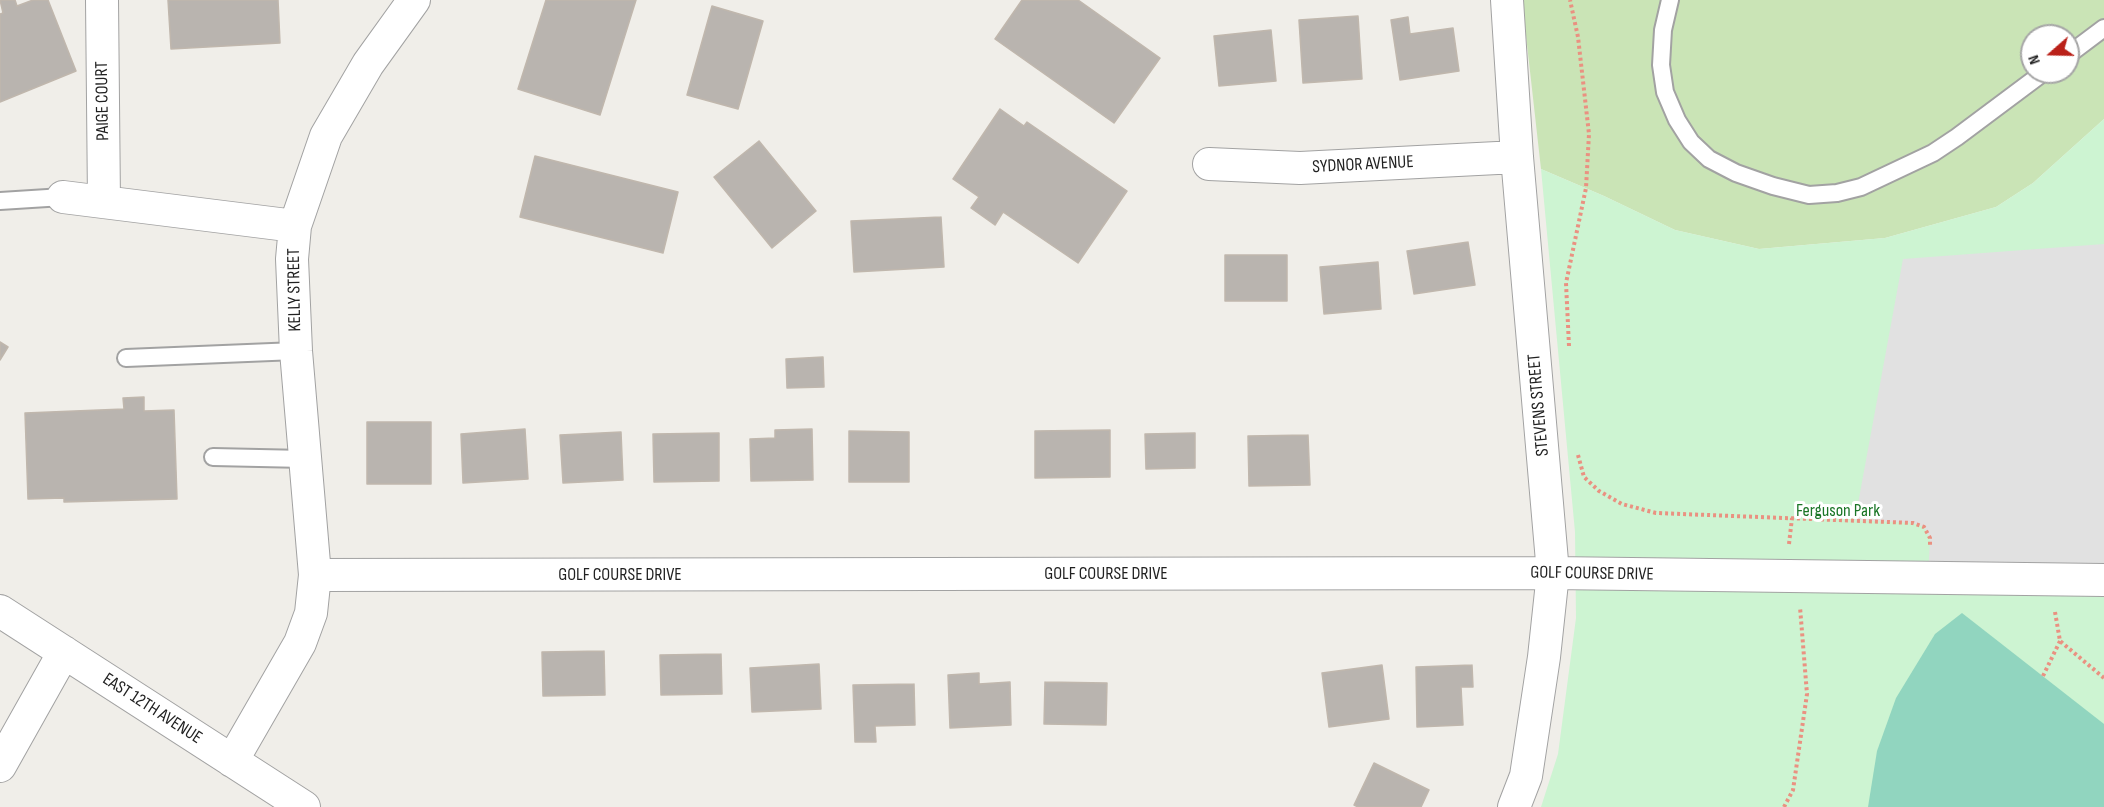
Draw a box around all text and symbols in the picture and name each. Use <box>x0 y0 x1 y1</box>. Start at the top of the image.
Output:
north arrow <box>2020 24 2080 84</box>
text: N <box>2024 52 2045 67</box>
street label: PAIGE COURT <box>92 61 114 141</box>
street label: SYDNOR AVENUE <box>1312 152 1414 178</box>
street label: KELLY STREET <box>283 248 307 332</box>
street label: STEVENS STREET <box>1524 353 1554 457</box>
park label: Ferguson Park <box>1796 500 1880 522</box>
street label: GOLF COURSE DRIVE <box>1530 562 1654 586</box>
street label: GOLF COURSE DRIVE <box>1044 563 1168 585</box>
street label: GOLF COURSE DRIVE <box>558 564 682 586</box>
street label: EAST 12TH AVENUE <box>98 669 206 749</box>

